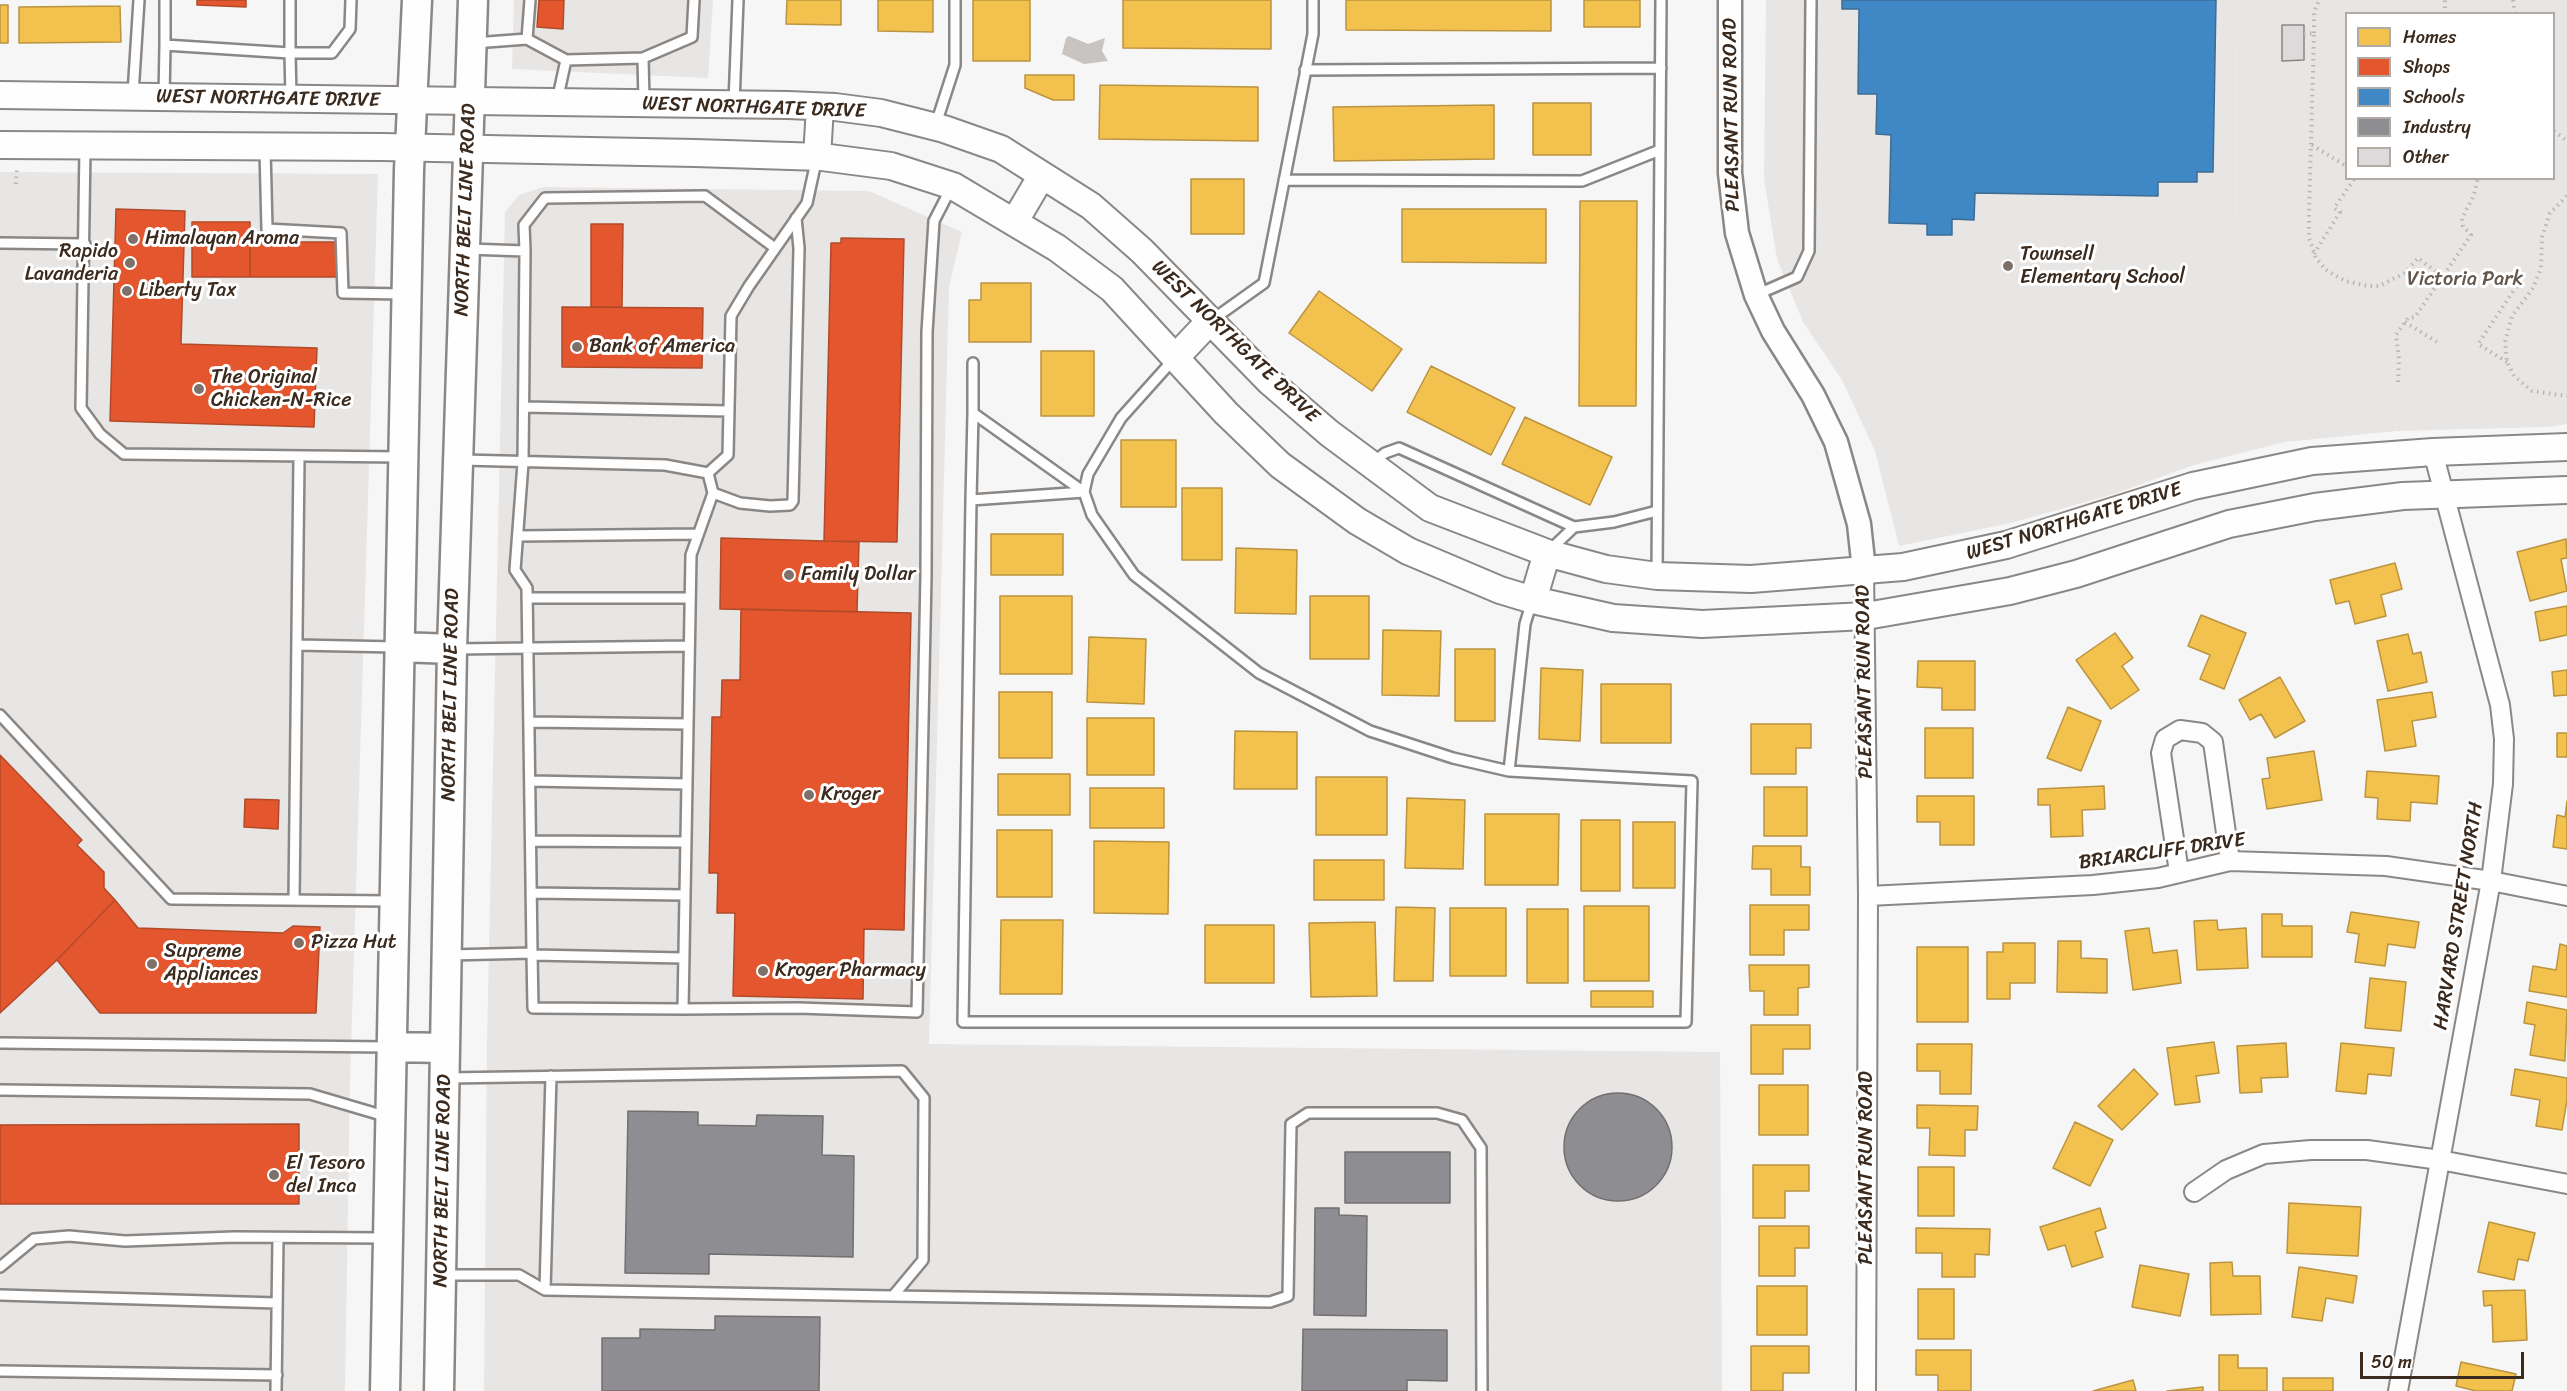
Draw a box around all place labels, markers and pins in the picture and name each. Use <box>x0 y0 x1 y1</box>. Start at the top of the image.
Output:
place label: Himalayan Aroma <box>145 227 299 251</box>
marker: Himalayan Aroma <box>126 232 140 246</box>
place label: Rapido Lavanderia <box>25 240 118 287</box>
place label: Townsell Elementary School <box>2020 243 2185 290</box>
marker: Rapido Lavanderia <box>123 256 137 270</box>
marker: Townsell Elementary School <box>2001 259 2015 273</box>
place label: Liberty Tax <box>139 279 236 303</box>
marker: Liberty Tax <box>120 284 134 298</box>
place label: Bank of America <box>589 335 735 359</box>
marker: Bank of America <box>570 340 584 354</box>
place label: The Original Chicken-N-Rice <box>211 366 351 413</box>
marker: The Original Chicken-N-Rice <box>192 382 206 396</box>
place label: Family Dollar <box>801 563 916 587</box>
marker: Family Dollar <box>782 568 796 582</box>
place label: Kroger <box>821 783 880 807</box>
marker: Kroger <box>802 788 816 802</box>
place label: Pizza Hut <box>311 931 397 955</box>
marker: Pizza Hut <box>292 936 306 950</box>
place label: Supreme Appliances <box>164 940 258 987</box>
marker: Supreme Appliances <box>145 957 159 971</box>
place label: Kroger Pharmacy <box>775 959 926 983</box>
marker: Kroger Pharmacy <box>756 964 770 978</box>
place label: El Tesoro del Inca <box>286 1152 365 1199</box>
marker: El Tesoro del Inca <box>267 1168 281 1182</box>

